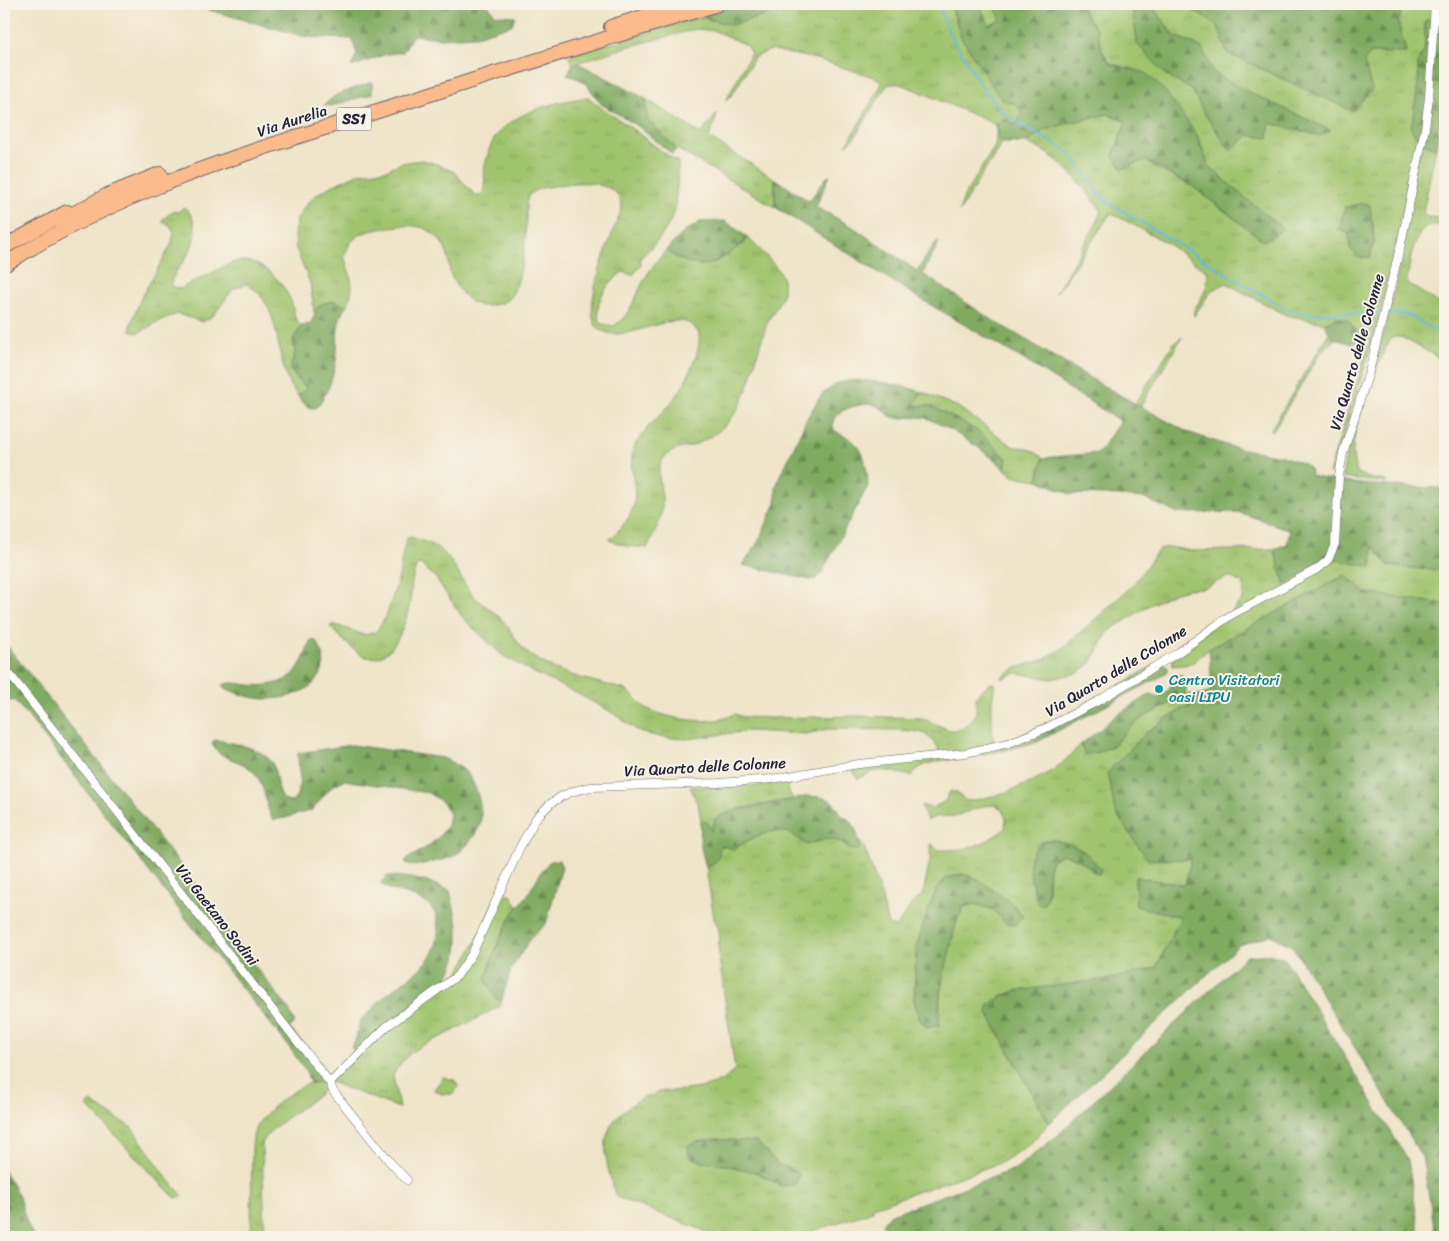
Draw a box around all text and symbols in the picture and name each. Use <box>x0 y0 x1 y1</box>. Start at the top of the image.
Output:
street label: Via Aurelia <box>254 97 331 145</box>
road number: SS1 <box>336 108 372 130</box>
street label: Via Quarto delle Colonne <box>1322 270 1392 433</box>
street label: Via Quarto delle Colonne <box>1040 618 1192 724</box>
place label: Centro Visitatori oasi LIPU <box>1169 667 1280 710</box>
marker: Centro Visitatori oasi LIPU <box>1153 683 1165 695</box>
street label: Via Quarto delle Colonne <box>624 750 787 784</box>
street label: Via Gaetano Sodini <box>169 858 266 972</box>

